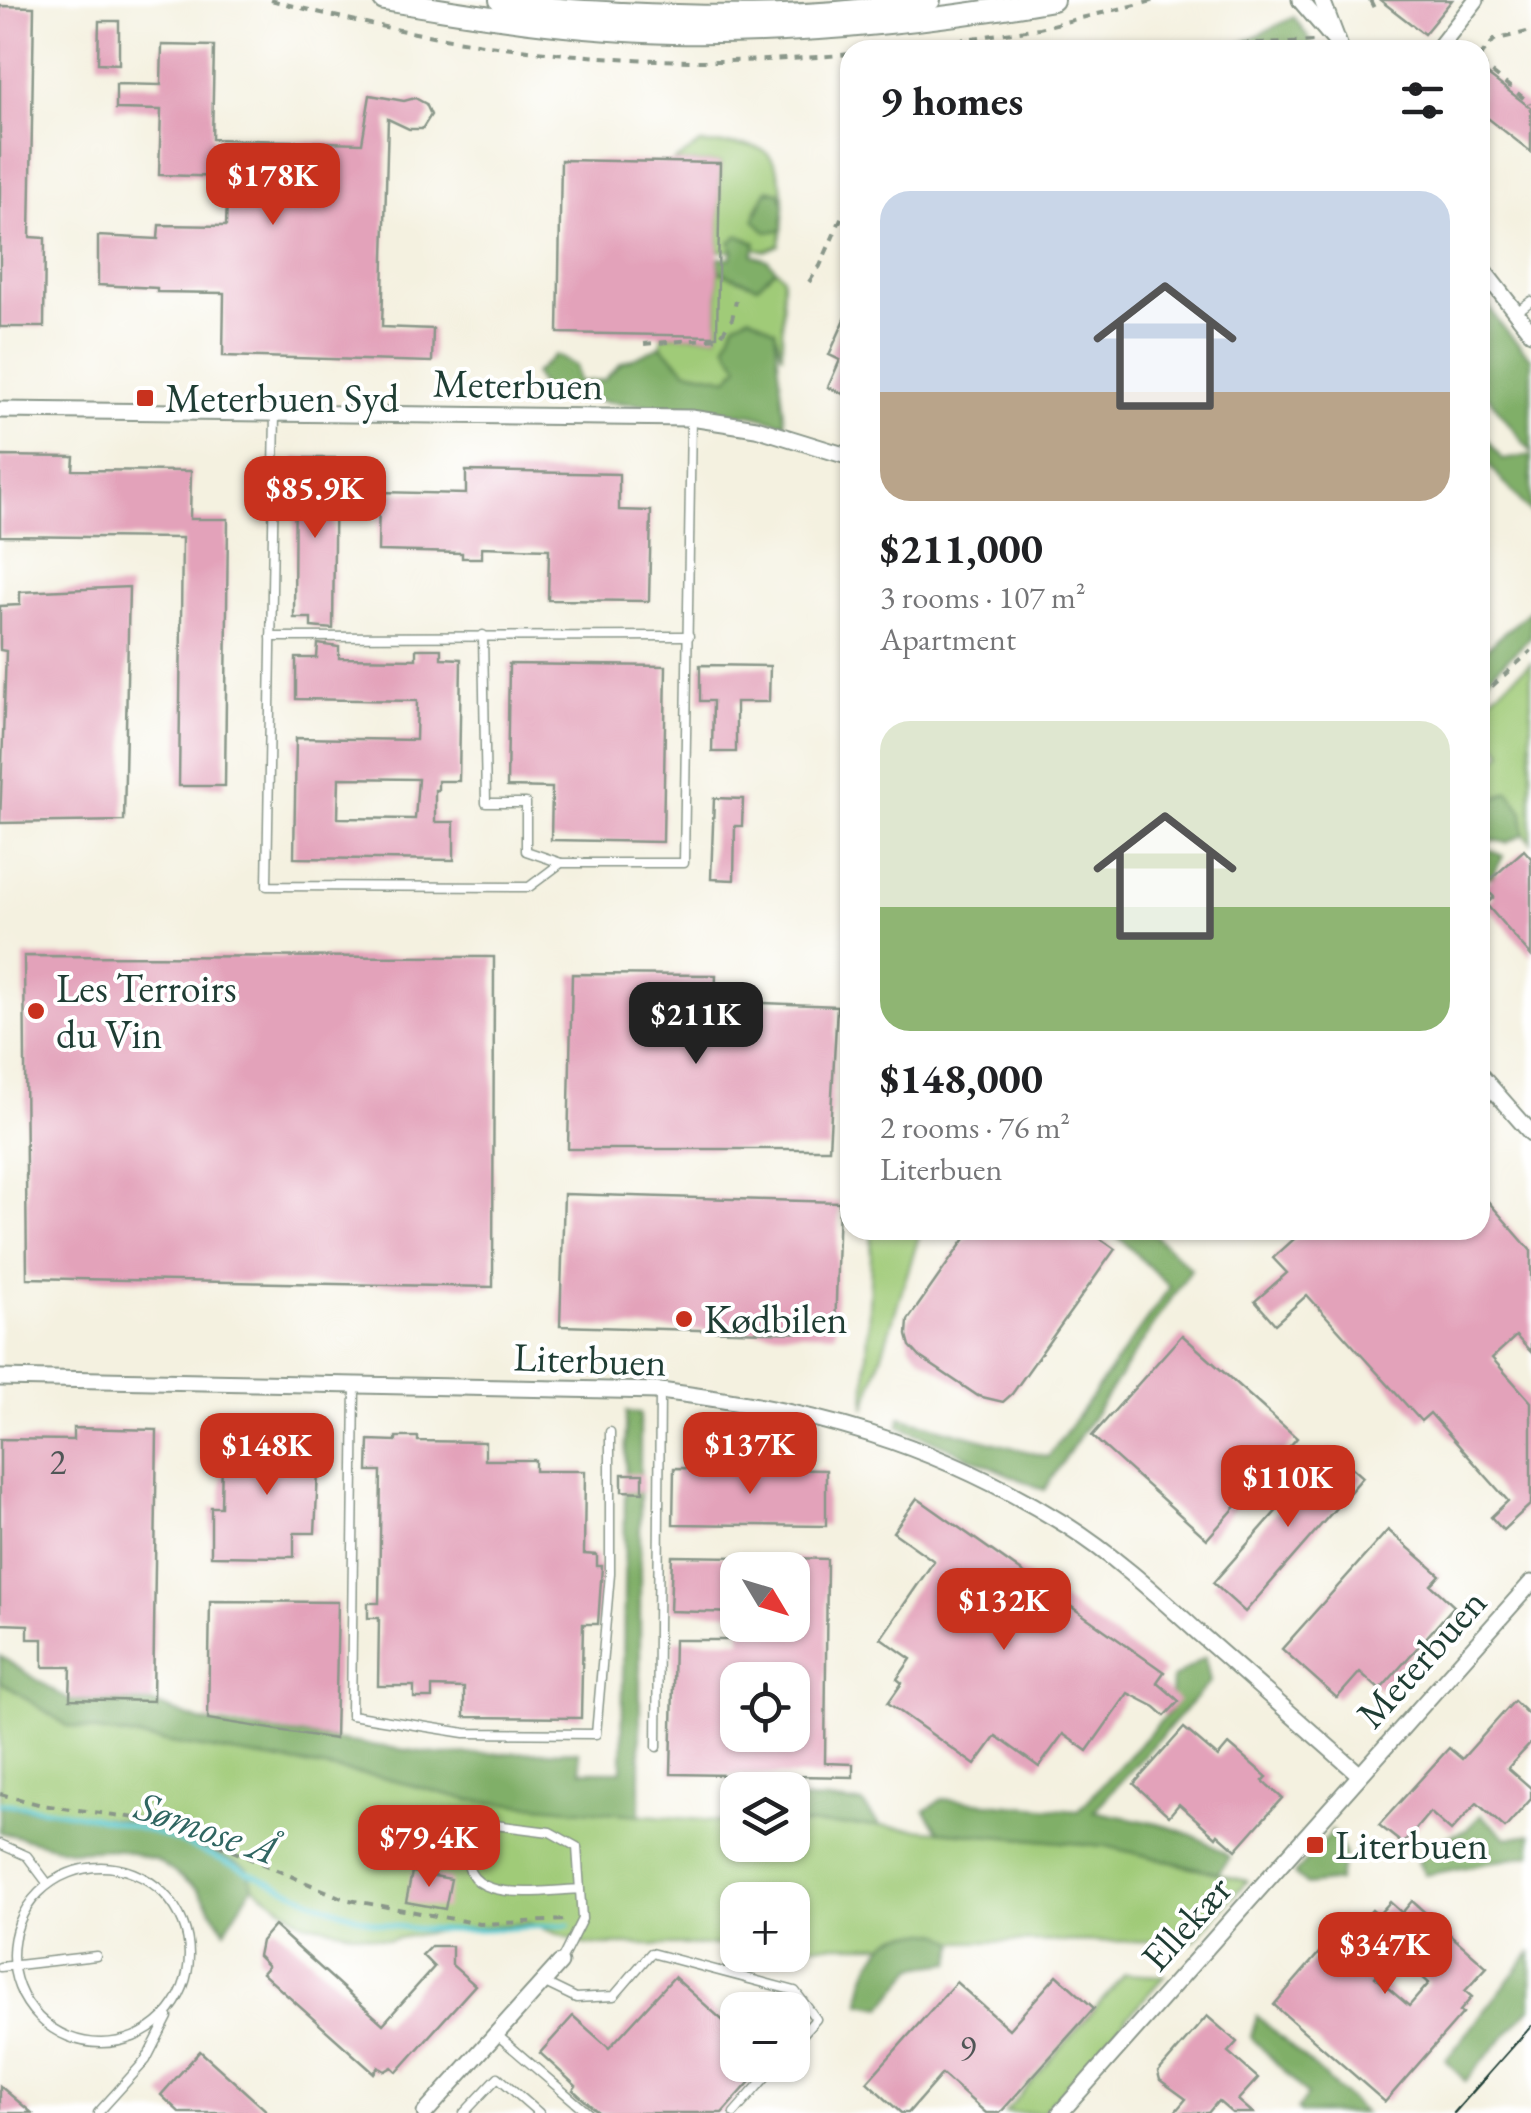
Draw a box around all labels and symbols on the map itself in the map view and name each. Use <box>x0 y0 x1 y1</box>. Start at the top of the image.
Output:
pin: $178K <box>203 143 343 228</box>
street label: Meterbuen <box>432 357 604 411</box>
place label: Meterbuen Syd <box>165 372 400 424</box>
marker: Meterbuen Syd <box>134 387 156 409</box>
pin: $85.9K <box>234 456 396 541</box>
place label: Les Terroirs du Vin <box>56 962 237 1060</box>
pin: $211K <box>626 982 766 1067</box>
marker: Les Terroirs du Vin <box>25 1000 47 1022</box>
place label: Kødbilen <box>704 1293 848 1345</box>
marker: Kødbilen <box>673 1308 695 1330</box>
street label: Literbuen <box>513 1330 667 1388</box>
pin: $137K <box>680 1412 820 1497</box>
pin: $148K <box>197 1413 337 1498</box>
house number: 2 <box>50 1439 67 1484</box>
pin: $110K <box>1218 1445 1358 1530</box>
north arrow <box>720 1552 810 1642</box>
pin: $132K <box>934 1568 1074 1653</box>
street label: Meterbuen <box>1345 1577 1497 1739</box>
water label: Sømose Å <box>128 1777 287 1878</box>
pin: $79.4K <box>348 1805 510 1890</box>
place label: Literbuen <box>1335 1819 1488 1871</box>
marker: Literbuen <box>1304 1834 1326 1856</box>
street label: Ellekær <box>1129 1864 1243 1982</box>
pin: $347K <box>1315 1912 1455 1997</box>
house number: 9 <box>960 2025 977 2070</box>

